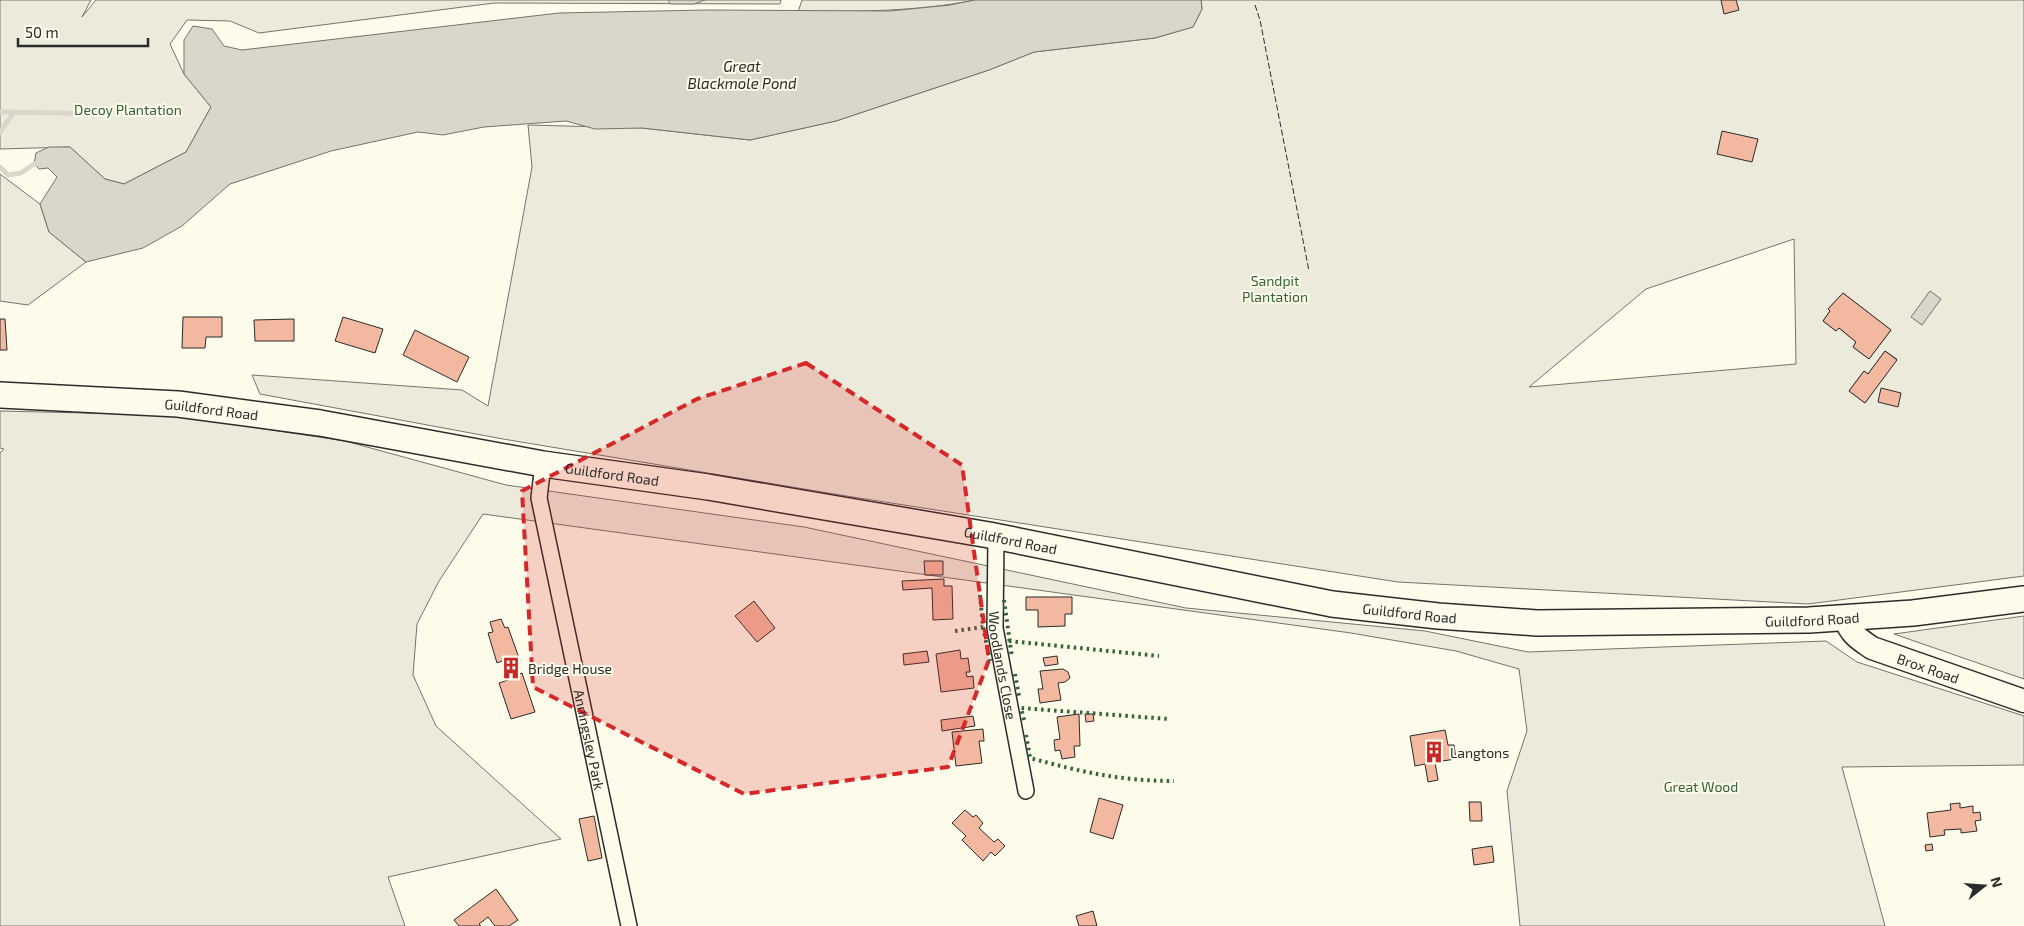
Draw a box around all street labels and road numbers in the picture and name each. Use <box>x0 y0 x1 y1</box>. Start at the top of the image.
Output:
street label: Guildford Road <box>164 395 259 423</box>
street label: Guildford Road <box>564 459 660 489</box>
street label: Guildford Road <box>963 522 1059 557</box>
street label: Guildford Road <box>1362 599 1457 626</box>
street label: Guildford Road <box>1765 608 1860 629</box>
street label: Woodlands Close <box>986 611 1021 721</box>
street label: Brox Road <box>1895 649 1962 686</box>
street label: Anningsley Park <box>571 688 609 791</box>

